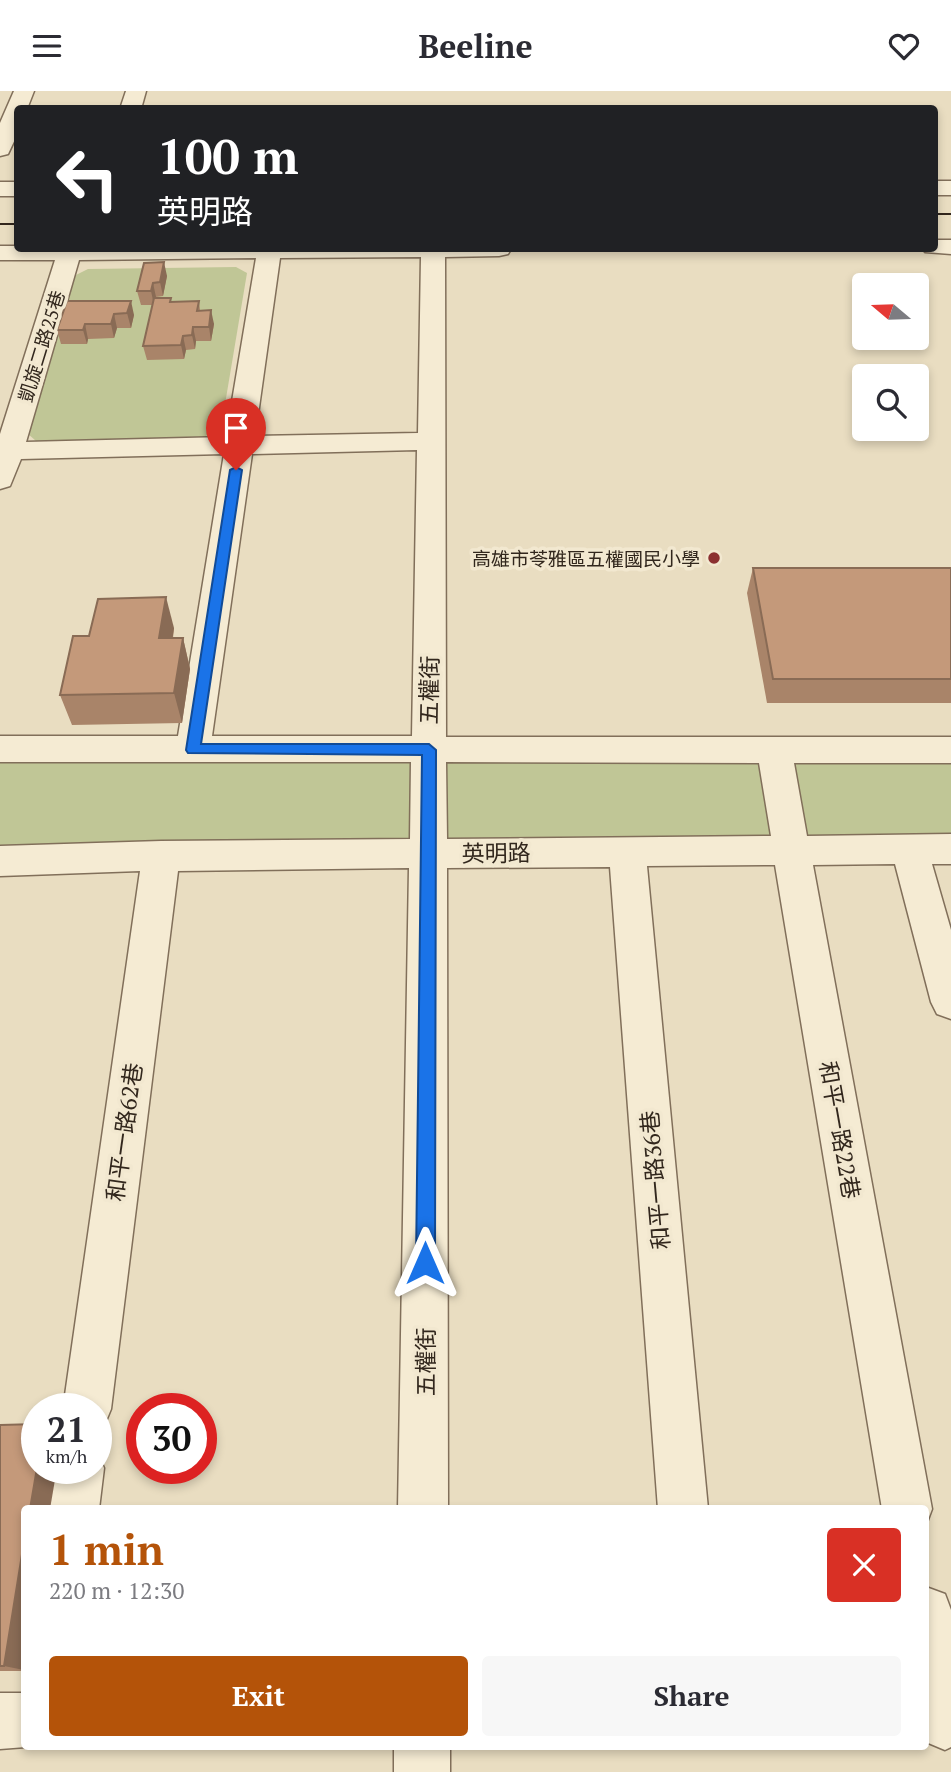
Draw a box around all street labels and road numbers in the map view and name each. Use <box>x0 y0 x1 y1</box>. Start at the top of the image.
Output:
street label: 凱旋二路25巷 <box>12 287 70 405</box>
street label: 五權街 <box>413 655 445 725</box>
street label: 英明路 <box>461 837 531 869</box>
street label: 和平一路22巷 <box>813 1059 867 1201</box>
street label: 和平一路62巷 <box>99 1061 149 1203</box>
street label: 和平一路36巷 <box>633 1109 677 1251</box>
street label: 五權街 <box>410 1328 441 1397</box>

